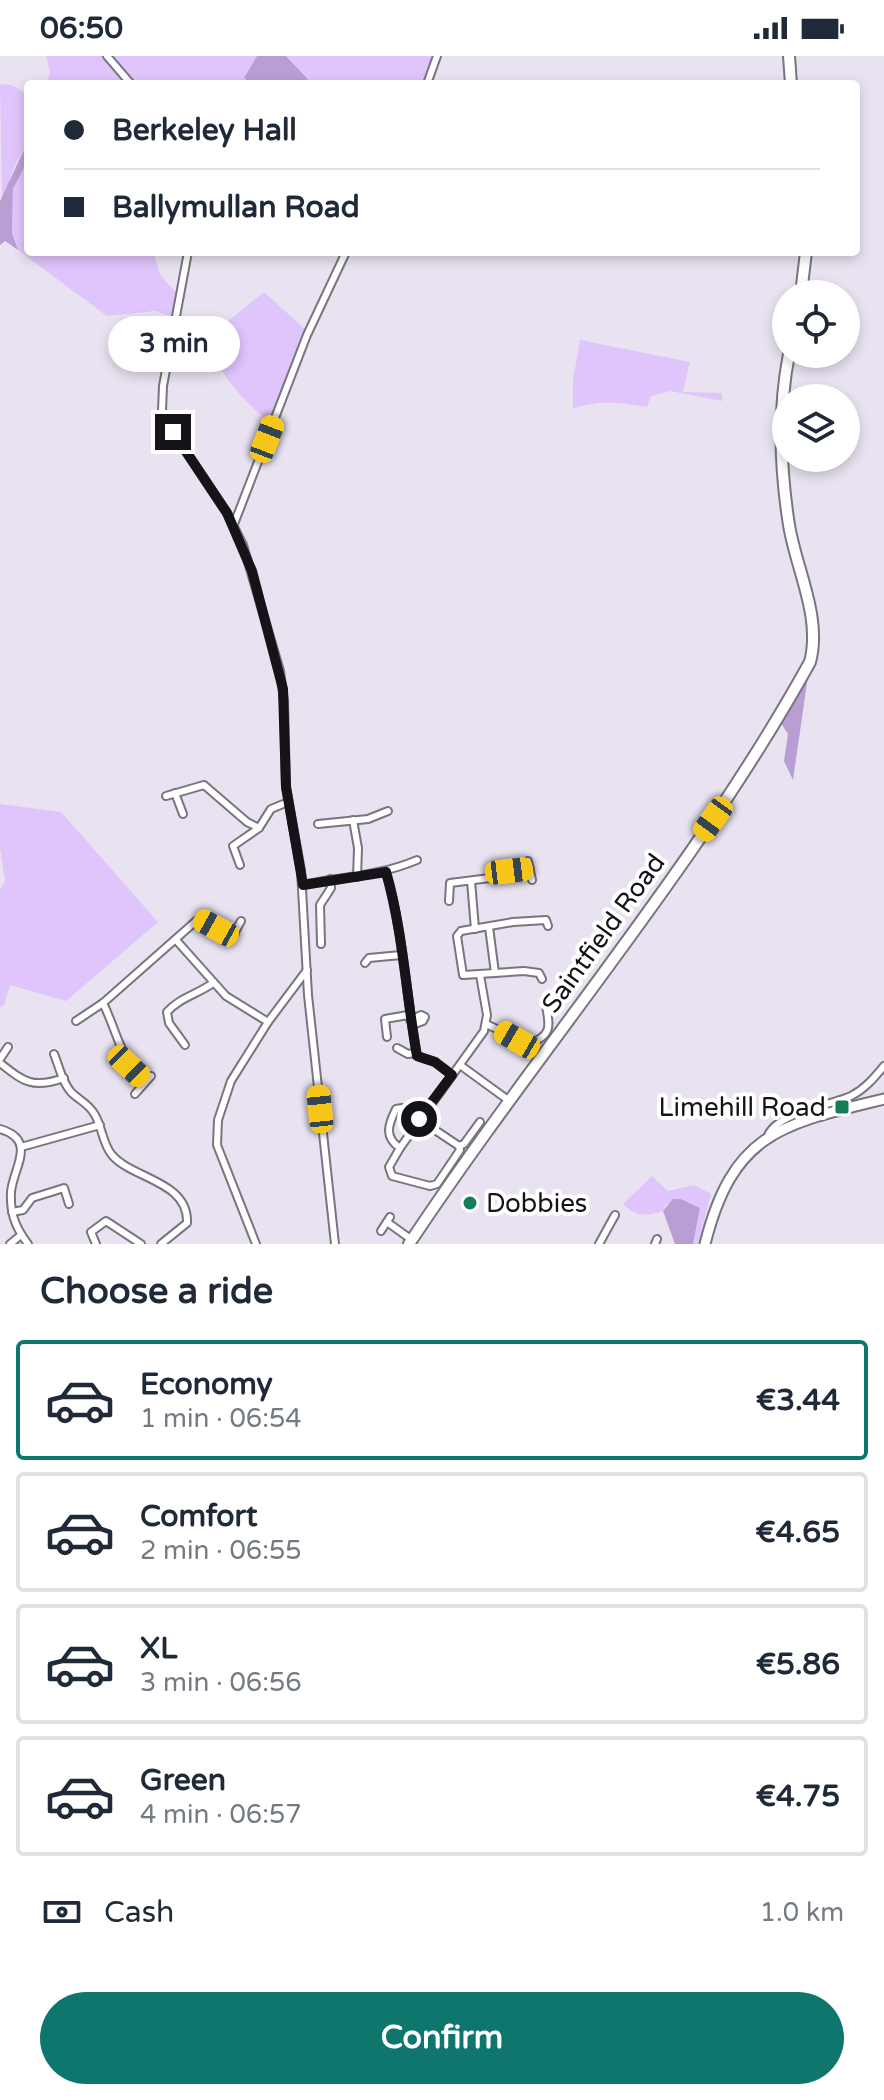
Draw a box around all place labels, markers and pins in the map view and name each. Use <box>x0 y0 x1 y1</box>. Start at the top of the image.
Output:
place label: Limehill Road <box>659 1092 826 1123</box>
marker: Limehill Road <box>833 1098 851 1116</box>
place label: Dobbies <box>486 1188 587 1219</box>
marker: Dobbies <box>461 1194 479 1212</box>

